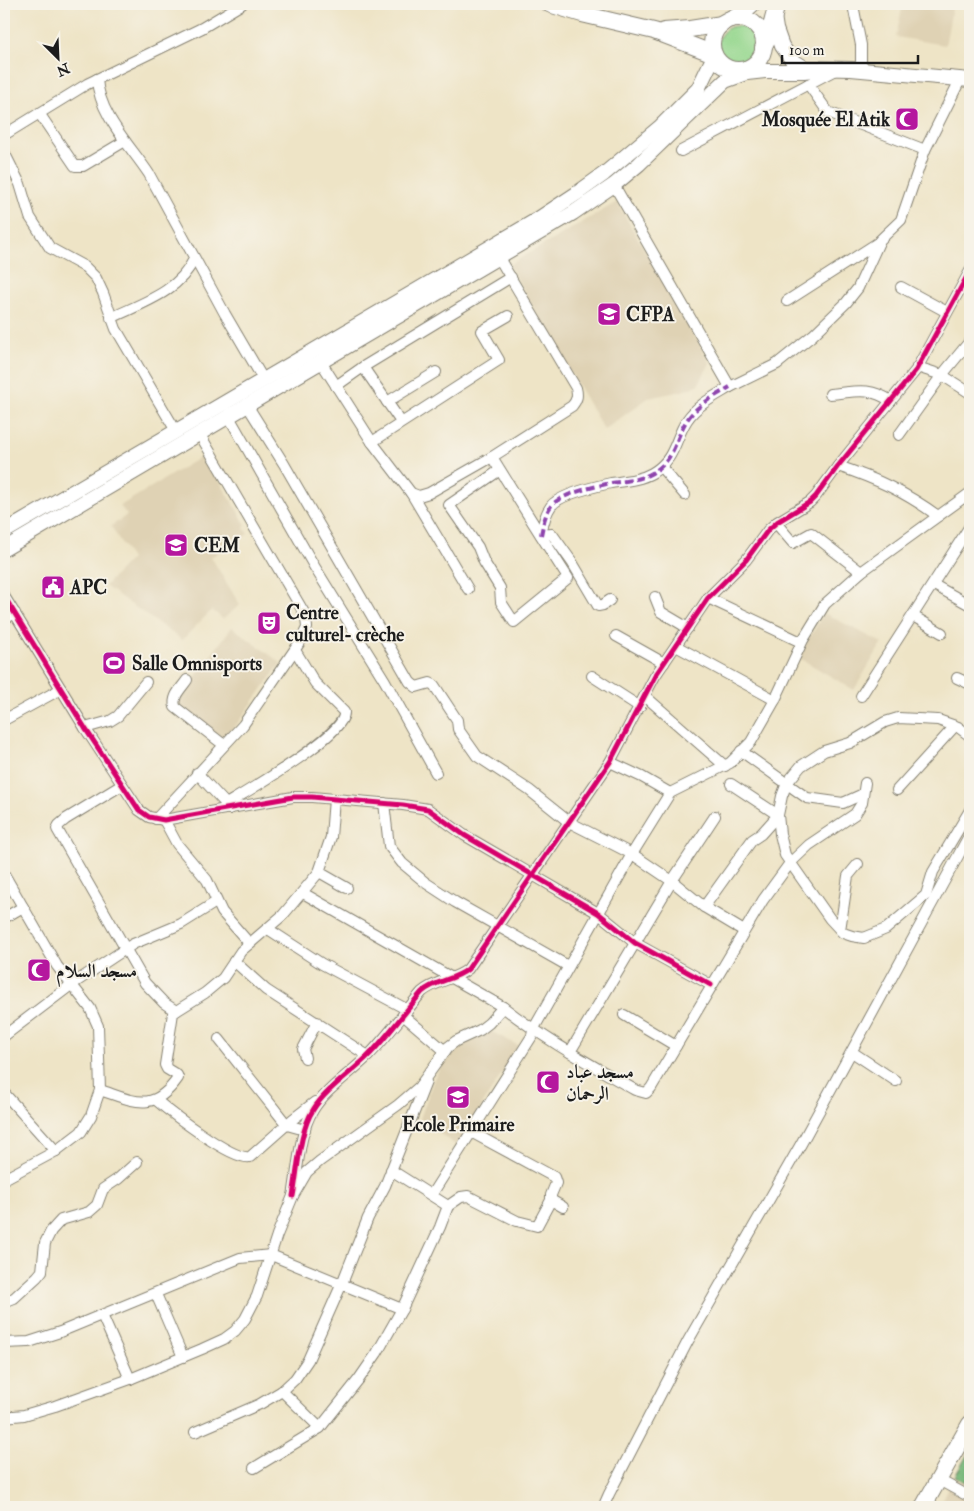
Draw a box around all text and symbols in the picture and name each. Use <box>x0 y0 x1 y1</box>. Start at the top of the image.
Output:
north arrow <box>32 32 82 82</box>
scale bar <box>782 32 918 64</box>
text: 100 m <box>789 41 825 60</box>
text: N <box>53 59 73 80</box>
mosque icon: Mosquée El Atik <box>894 106 920 132</box>
place label: Mosquée El Atik <box>761 108 891 133</box>
school or university icon: CFPA <box>596 301 622 327</box>
place label: CFPA <box>626 303 675 327</box>
school or university icon: CEM <box>163 532 189 558</box>
place label: CEM <box>194 534 241 558</box>
public building icon: APC <box>40 574 66 600</box>
place label: APC <box>69 576 107 600</box>
place label: Centre culturel- crèche <box>286 601 404 647</box>
theatre icon: Centre culturel- crèche <box>256 610 282 636</box>
sports icon: Salle Omnisports <box>101 650 127 676</box>
place label: Salle Omnisports <box>132 652 263 677</box>
mosque icon: مسجد السلام <box>26 957 52 983</box>
place label: مسجد السلام <box>56 959 137 988</box>
place label: مسجد عباد الرحمان <box>566 1060 634 1106</box>
mosque icon: مسجد عباد الرحمان <box>535 1069 561 1095</box>
school or university icon: Ecole Primaire <box>445 1084 471 1110</box>
place label: Ecole Primaire <box>402 1113 514 1137</box>

